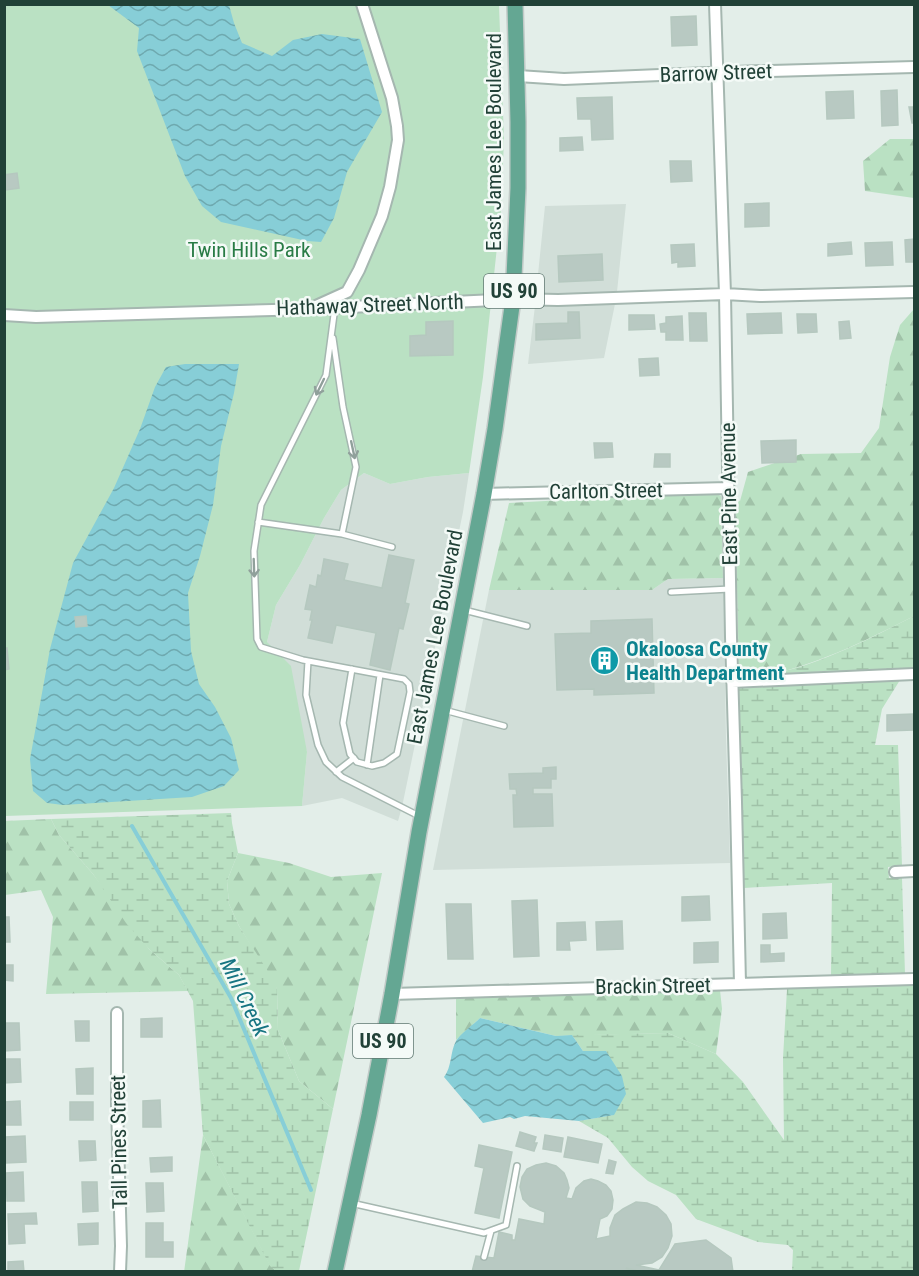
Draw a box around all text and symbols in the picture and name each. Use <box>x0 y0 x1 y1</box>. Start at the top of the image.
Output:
street label: East James Lee Boulevard <box>482 33 506 251</box>
street label: Barrow Street <box>659 59 773 87</box>
park label: Twin Hills Park <box>187 238 311 262</box>
road number: US 90 <box>484 274 544 308</box>
street label: Hathaway Street North <box>276 290 464 320</box>
one-way arrow <box>313 378 325 396</box>
street label: East Pine Avenue <box>716 422 742 566</box>
one-way arrow <box>348 440 359 459</box>
street label: Carlton Street <box>549 478 663 504</box>
street label: East James Lee Boulevard <box>402 528 468 746</box>
one-way arrow <box>249 557 260 577</box>
place label: Okaloosa County Health Department <box>626 637 784 685</box>
building icon: Okaloosa County Health Department <box>589 645 621 677</box>
water label: Mill Creek <box>215 954 274 1041</box>
street label: Brackin Street <box>595 973 711 999</box>
road number: US 90 <box>353 1024 413 1058</box>
street label: Tall Pines Street <box>106 1075 132 1209</box>

